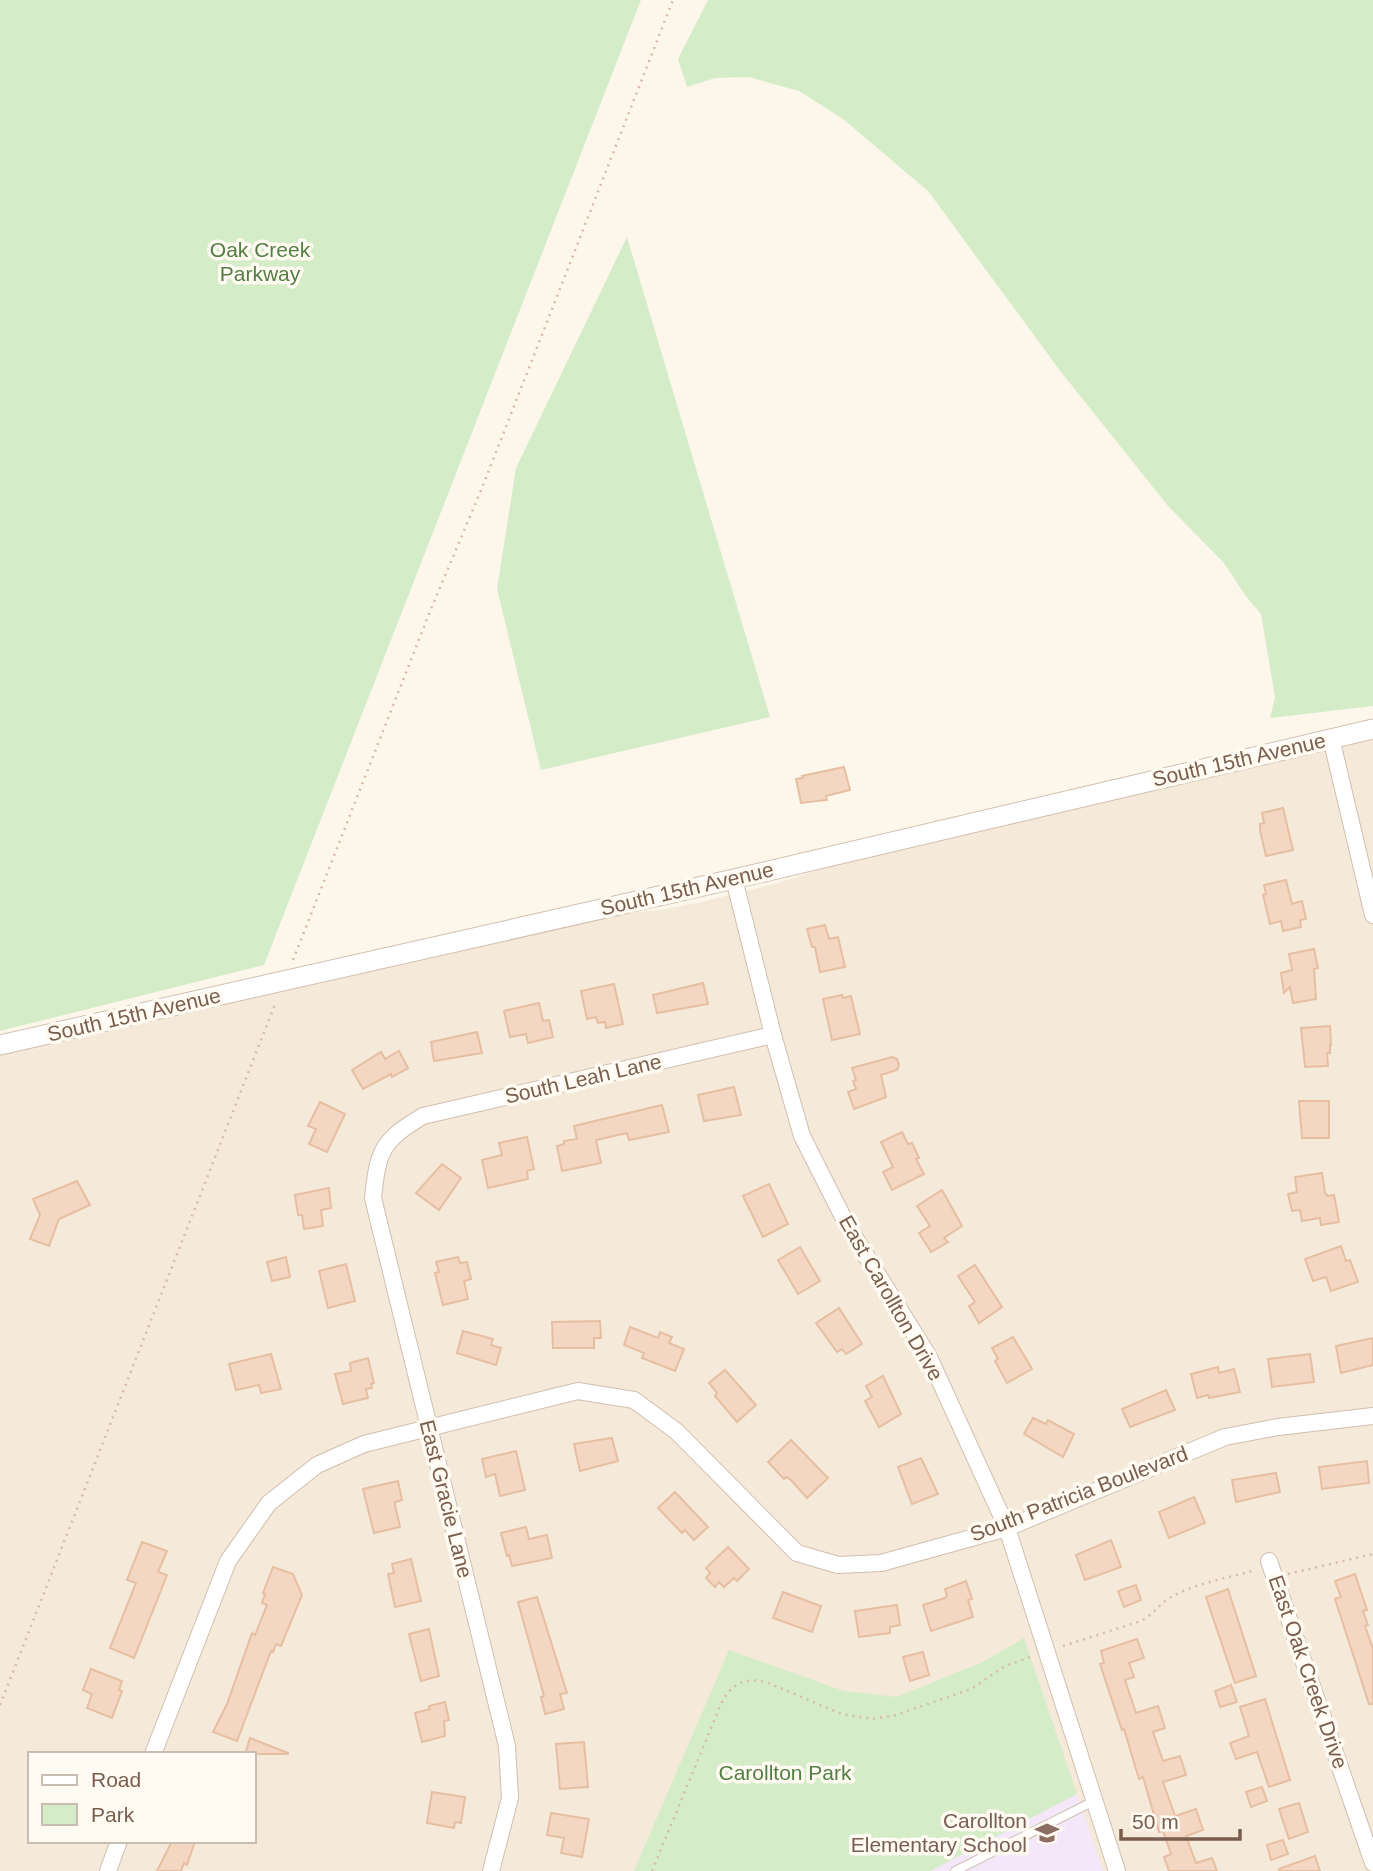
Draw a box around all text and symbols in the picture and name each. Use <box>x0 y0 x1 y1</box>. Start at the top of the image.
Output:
park label: Oak Creek Parkway <box>210 238 311 285</box>
street label: South 15th Avenue <box>1150 728 1328 791</box>
street label: South 15th Avenue <box>598 857 776 920</box>
street label: South 15th Avenue <box>45 983 223 1046</box>
street label: South Leah Lane <box>502 1049 663 1108</box>
street label: East Carollton Drive <box>835 1211 948 1384</box>
street label: East Gracie Lane <box>416 1417 477 1580</box>
street label: South Patricia Boulevard <box>967 1441 1191 1546</box>
street label: East Oak Creek Drive <box>1265 1572 1352 1772</box>
legend <box>28 1752 256 1843</box>
park label: Carollton Park <box>718 1761 852 1784</box>
text: Road <box>91 1768 141 1791</box>
scale bar <box>1121 1798 1240 1842</box>
text: Park <box>91 1803 135 1826</box>
place label: Carollton Elementary School <box>851 1809 1027 1856</box>
text: 50 m <box>1132 1810 1179 1833</box>
school or university icon: Carollton Elementary School <box>1033 1819 1061 1847</box>

